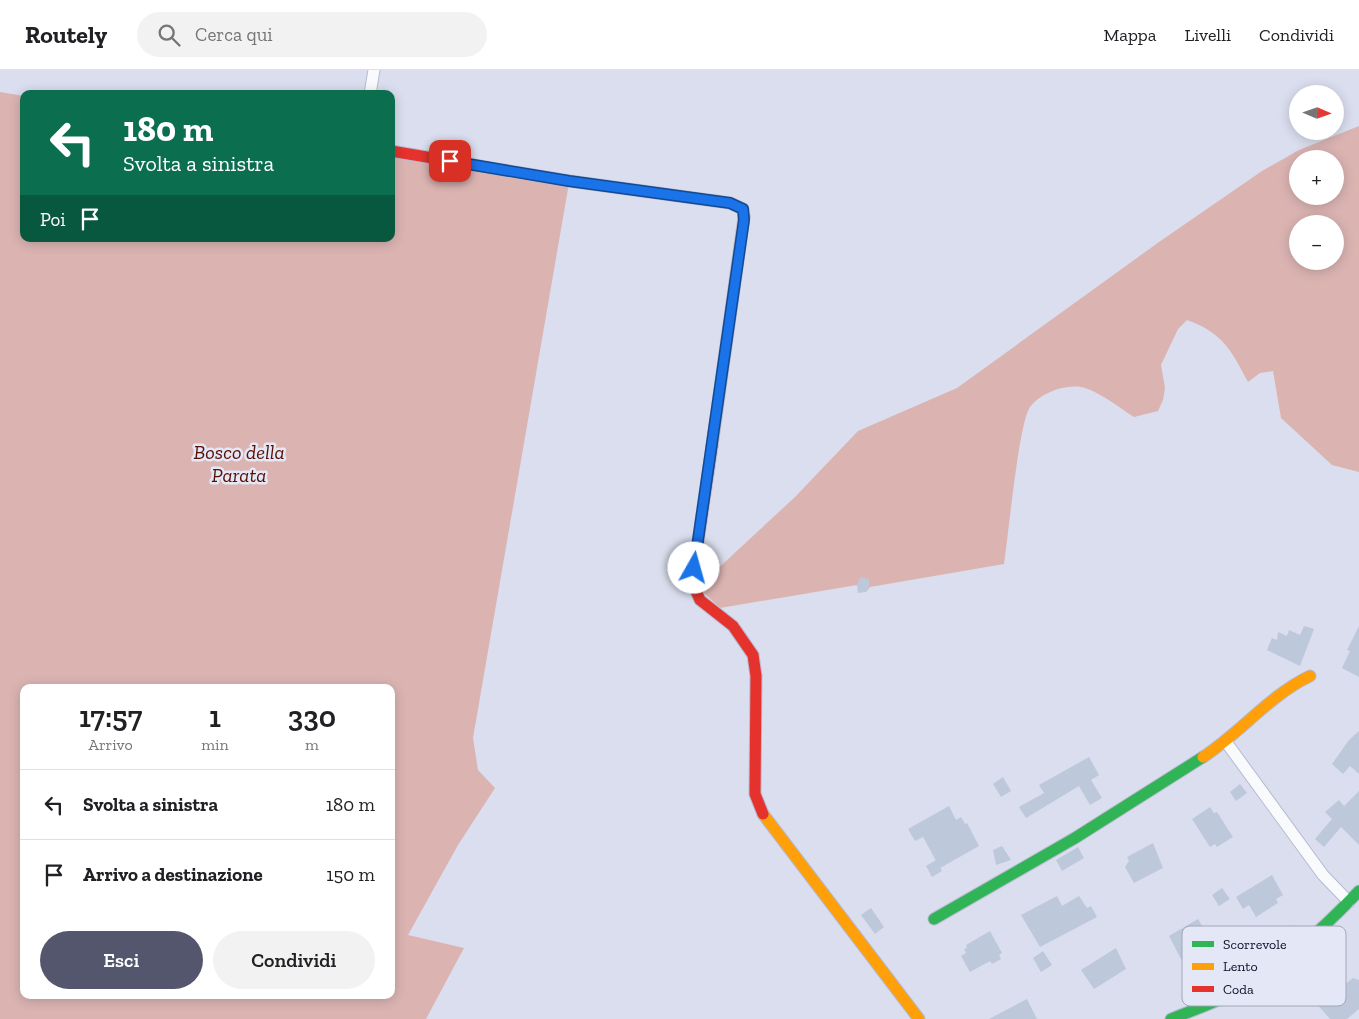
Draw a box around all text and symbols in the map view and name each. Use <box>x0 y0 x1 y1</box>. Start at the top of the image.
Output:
search box <box>137 12 487 57</box>
text: Routely <box>25 20 107 49</box>
icon: search <box>155 21 183 49</box>
text: Cerca qui <box>195 23 273 46</box>
text: Mappa <box>1104 24 1156 46</box>
text: Livelli <box>1184 24 1231 46</box>
text: Condividi <box>1259 24 1334 46</box>
north arrow <box>1289 85 1344 140</box>
map controls <box>1289 85 1344 270</box>
text: 180 m <box>123 108 213 150</box>
icon: left <box>40 110 105 175</box>
pin <box>429 140 471 182</box>
icon: arrive <box>436 147 464 175</box>
text: Svolta a sinistra <box>123 150 274 177</box>
button: + <box>1289 150 1344 205</box>
icon: arrive <box>76 205 104 233</box>
text: Poi <box>40 208 66 231</box>
button: − <box>1289 215 1344 270</box>
park label: Bosco della Parata <box>193 440 285 487</box>
position arrow <box>667 541 719 593</box>
text: 17:57 <box>79 699 142 735</box>
text: 1 <box>209 699 221 735</box>
text: 330 <box>288 699 336 735</box>
text: Arrivo <box>89 735 133 754</box>
text: min <box>201 735 229 754</box>
text: m <box>305 735 319 754</box>
icon: left <box>40 791 68 819</box>
text: Svolta a sinistra <box>83 793 218 816</box>
text: 180 m <box>326 793 375 816</box>
icon: arrive <box>40 861 68 889</box>
text: Arrivo a destinazione <box>83 863 263 886</box>
text: 150 m <box>326 863 375 886</box>
legend <box>1182 926 1346 1006</box>
button: Esci <box>40 931 203 989</box>
button: Condividi <box>213 931 375 989</box>
text: Scorrevole <box>1223 936 1287 953</box>
text: Lento <box>1223 958 1258 975</box>
text: Coda <box>1223 981 1254 998</box>

